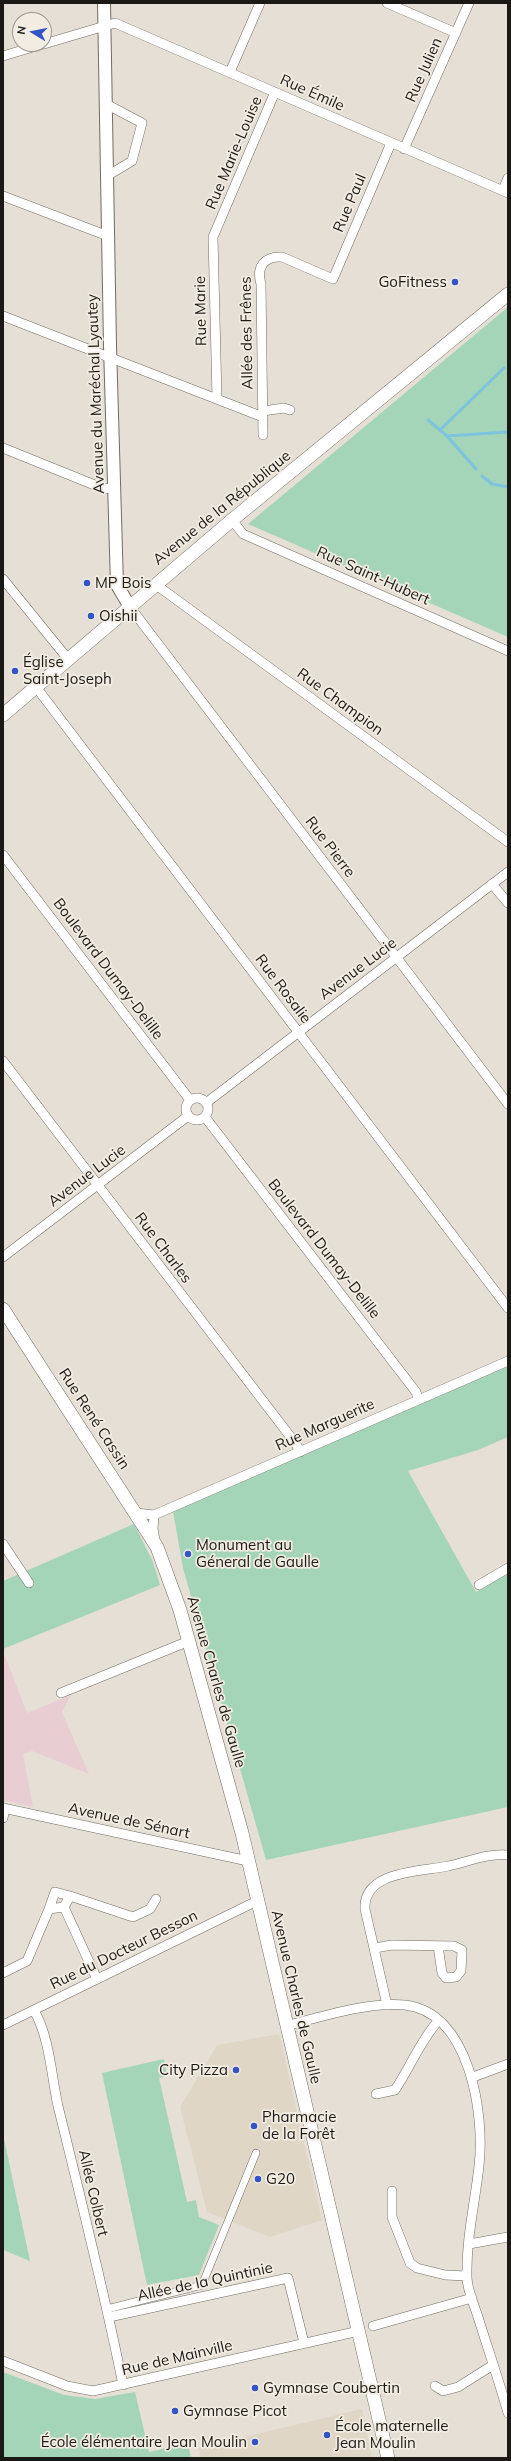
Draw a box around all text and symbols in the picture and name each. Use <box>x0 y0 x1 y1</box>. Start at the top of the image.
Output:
north arrow <box>12 12 52 52</box>
text: N <box>14 25 29 35</box>
street label: Rue Julien <box>402 35 446 105</box>
street label: Rue Émile <box>277 71 347 115</box>
street label: Rue Marie-Louise <box>202 94 266 212</box>
street label: Rue Paul <box>330 171 370 235</box>
place label: GoFitness <box>378 273 447 291</box>
street label: Rue Marie <box>191 276 211 346</box>
street label: Allée des Frênes <box>237 276 257 390</box>
marker: GoFitness <box>450 277 460 287</box>
street label: Avenue du Maréchal Lyautey <box>84 294 108 494</box>
street label: Avenue de la République <box>150 447 294 569</box>
street label: Rue Saint-Hubert <box>314 543 432 609</box>
place label: MP Bois <box>95 574 151 592</box>
marker: MP Bois <box>82 578 92 588</box>
place label: Oishii <box>99 607 138 625</box>
marker: Oishii <box>86 611 96 621</box>
place label: Église Saint-Joseph <box>23 653 112 688</box>
street label: Rue Champion <box>293 665 387 739</box>
marker: Église Saint-Joseph <box>10 666 20 676</box>
street label: Rue Pierre <box>301 813 359 881</box>
street label: Boulevard Dumay-Delille <box>49 895 167 1043</box>
street label: Avenue Lucie <box>316 934 400 1004</box>
street label: Rue Rosalie <box>251 951 315 1027</box>
street label: Avenue Lucie <box>45 1141 129 1211</box>
street label: Boulevard Dumay-Delille <box>264 1176 384 1322</box>
street label: Rue Charles <box>131 1209 195 1287</box>
street label: Rue René Cassin <box>55 1365 133 1473</box>
street label: Rue Marguerite <box>273 1395 377 1455</box>
place label: Monument au Géneral de Gaulle <box>196 1536 319 1571</box>
marker: Monument au Géneral de Gaulle <box>183 1549 193 1559</box>
street label: Avenue Charles de Gaulle <box>183 1594 249 1770</box>
street label: Avenue de Sénart <box>67 1799 191 1843</box>
street label: Rue du Docteur Besson <box>47 1906 201 1994</box>
street label: Avenue Charles de Gaulle <box>267 1908 325 2086</box>
place label: City Pizza <box>159 2061 228 2079</box>
marker: City Pizza <box>231 2065 241 2075</box>
place label: Pharmacie de la Forêt <box>262 2108 336 2143</box>
marker: Pharmacie de la Forêt <box>249 2121 259 2131</box>
street label: Allée Colbert <box>74 2148 112 2238</box>
place label: G20 <box>266 2170 295 2188</box>
marker: G20 <box>253 2174 263 2184</box>
street label: Allée de la Quintinie <box>136 2259 274 2305</box>
street label: Rue de Mainville <box>120 2337 234 2379</box>
place label: Gymnase Coubertin <box>263 2379 400 2397</box>
marker: Gymnase Coubertin <box>250 2383 260 2393</box>
place label: Gymnase Picot <box>183 2402 287 2420</box>
marker: Gymnase Picot <box>170 2406 180 2416</box>
place label: École maternelle Jean Moulin <box>335 2417 448 2452</box>
marker: École maternelle Jean Moulin <box>322 2430 332 2440</box>
place label: École élémentaire Jean Moulin <box>41 2433 247 2451</box>
marker: École élémentaire Jean Moulin <box>250 2437 260 2447</box>

